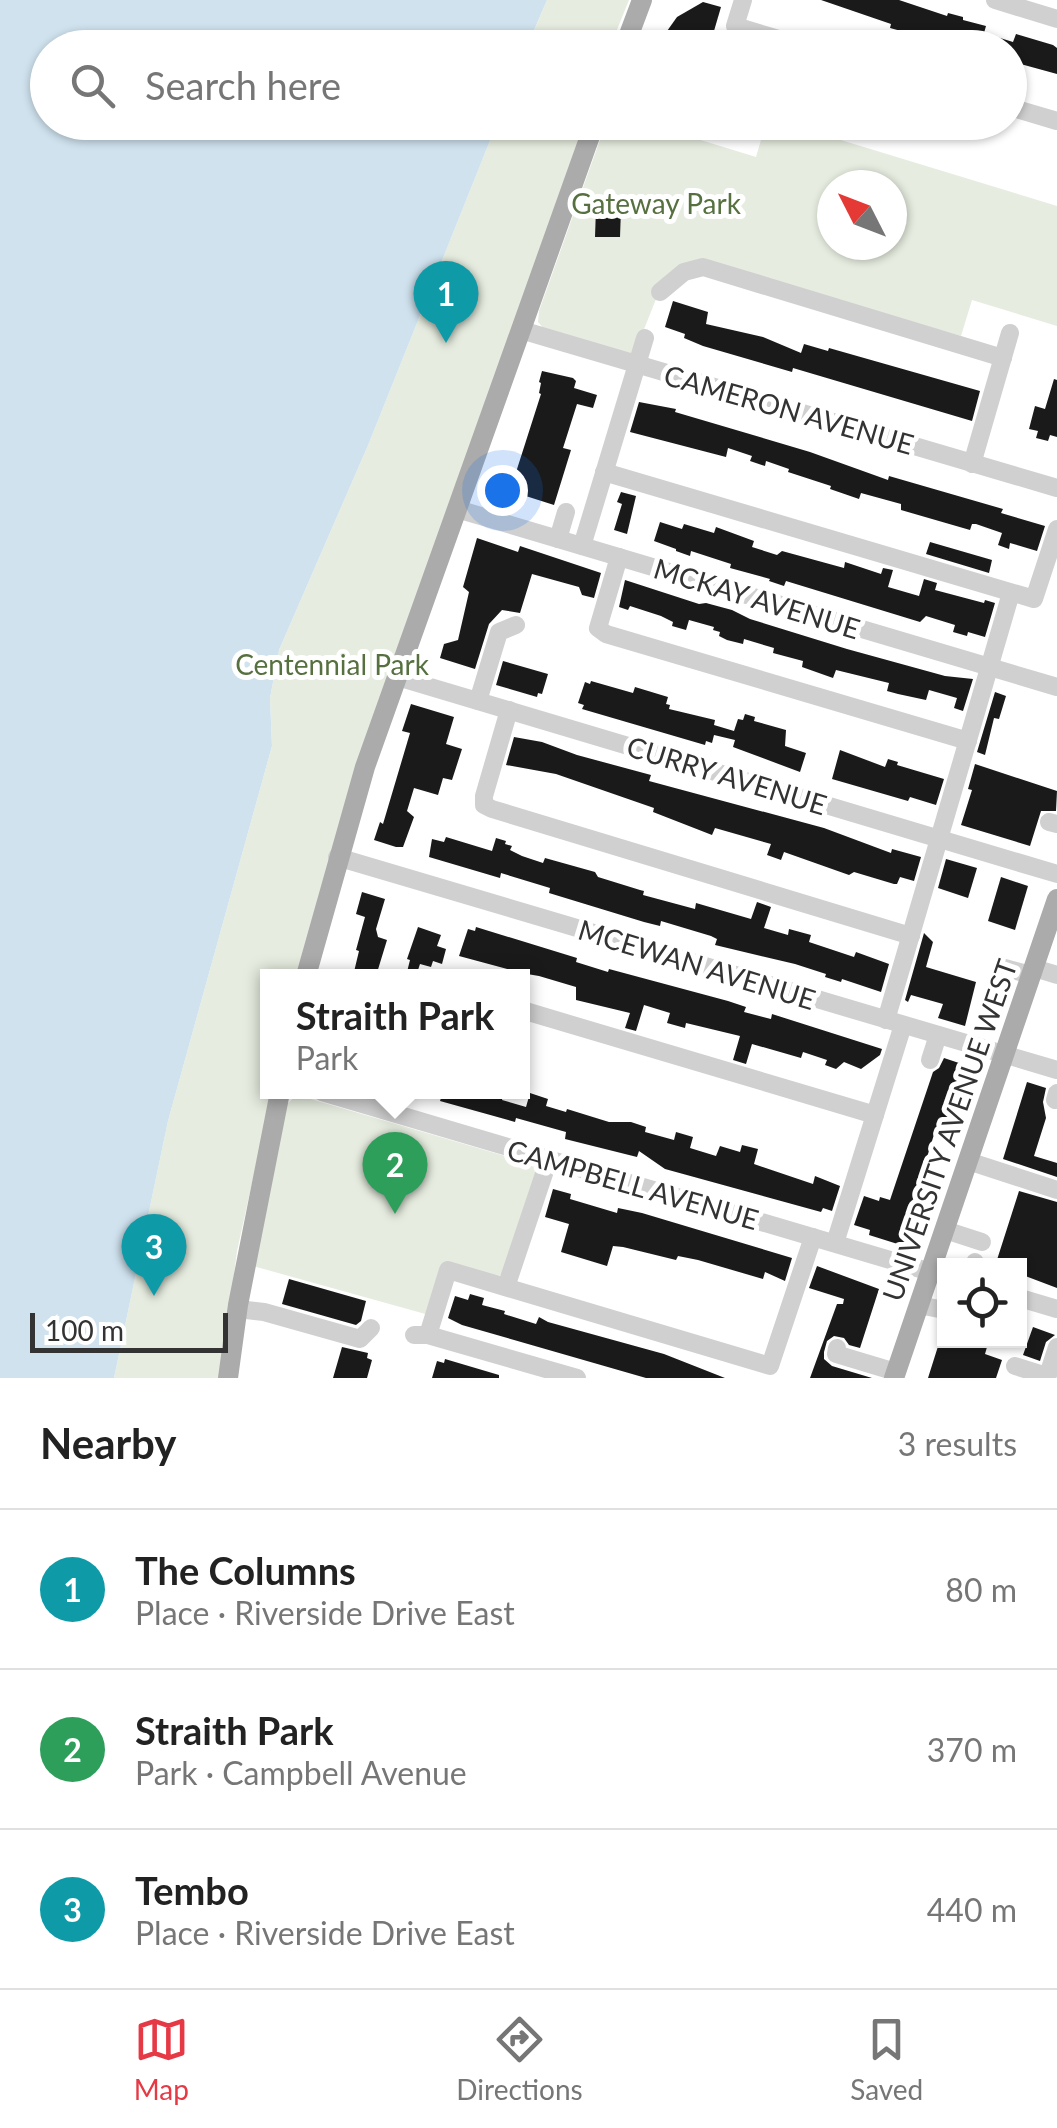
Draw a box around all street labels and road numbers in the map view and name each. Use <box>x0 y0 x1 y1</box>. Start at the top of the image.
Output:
street label: CAMERON AVENUE <box>660 357 918 461</box>
street label: MCKAY AVENUE <box>650 551 864 645</box>
street label: CURRY AVENUE <box>623 728 831 822</box>
street label: MCEWAN AVENUE <box>574 912 820 1016</box>
street label: UNIVERSITY AVENUE WEST <box>874 954 1024 1305</box>
street label: CAMPBELL AVENUE <box>504 1132 762 1236</box>

